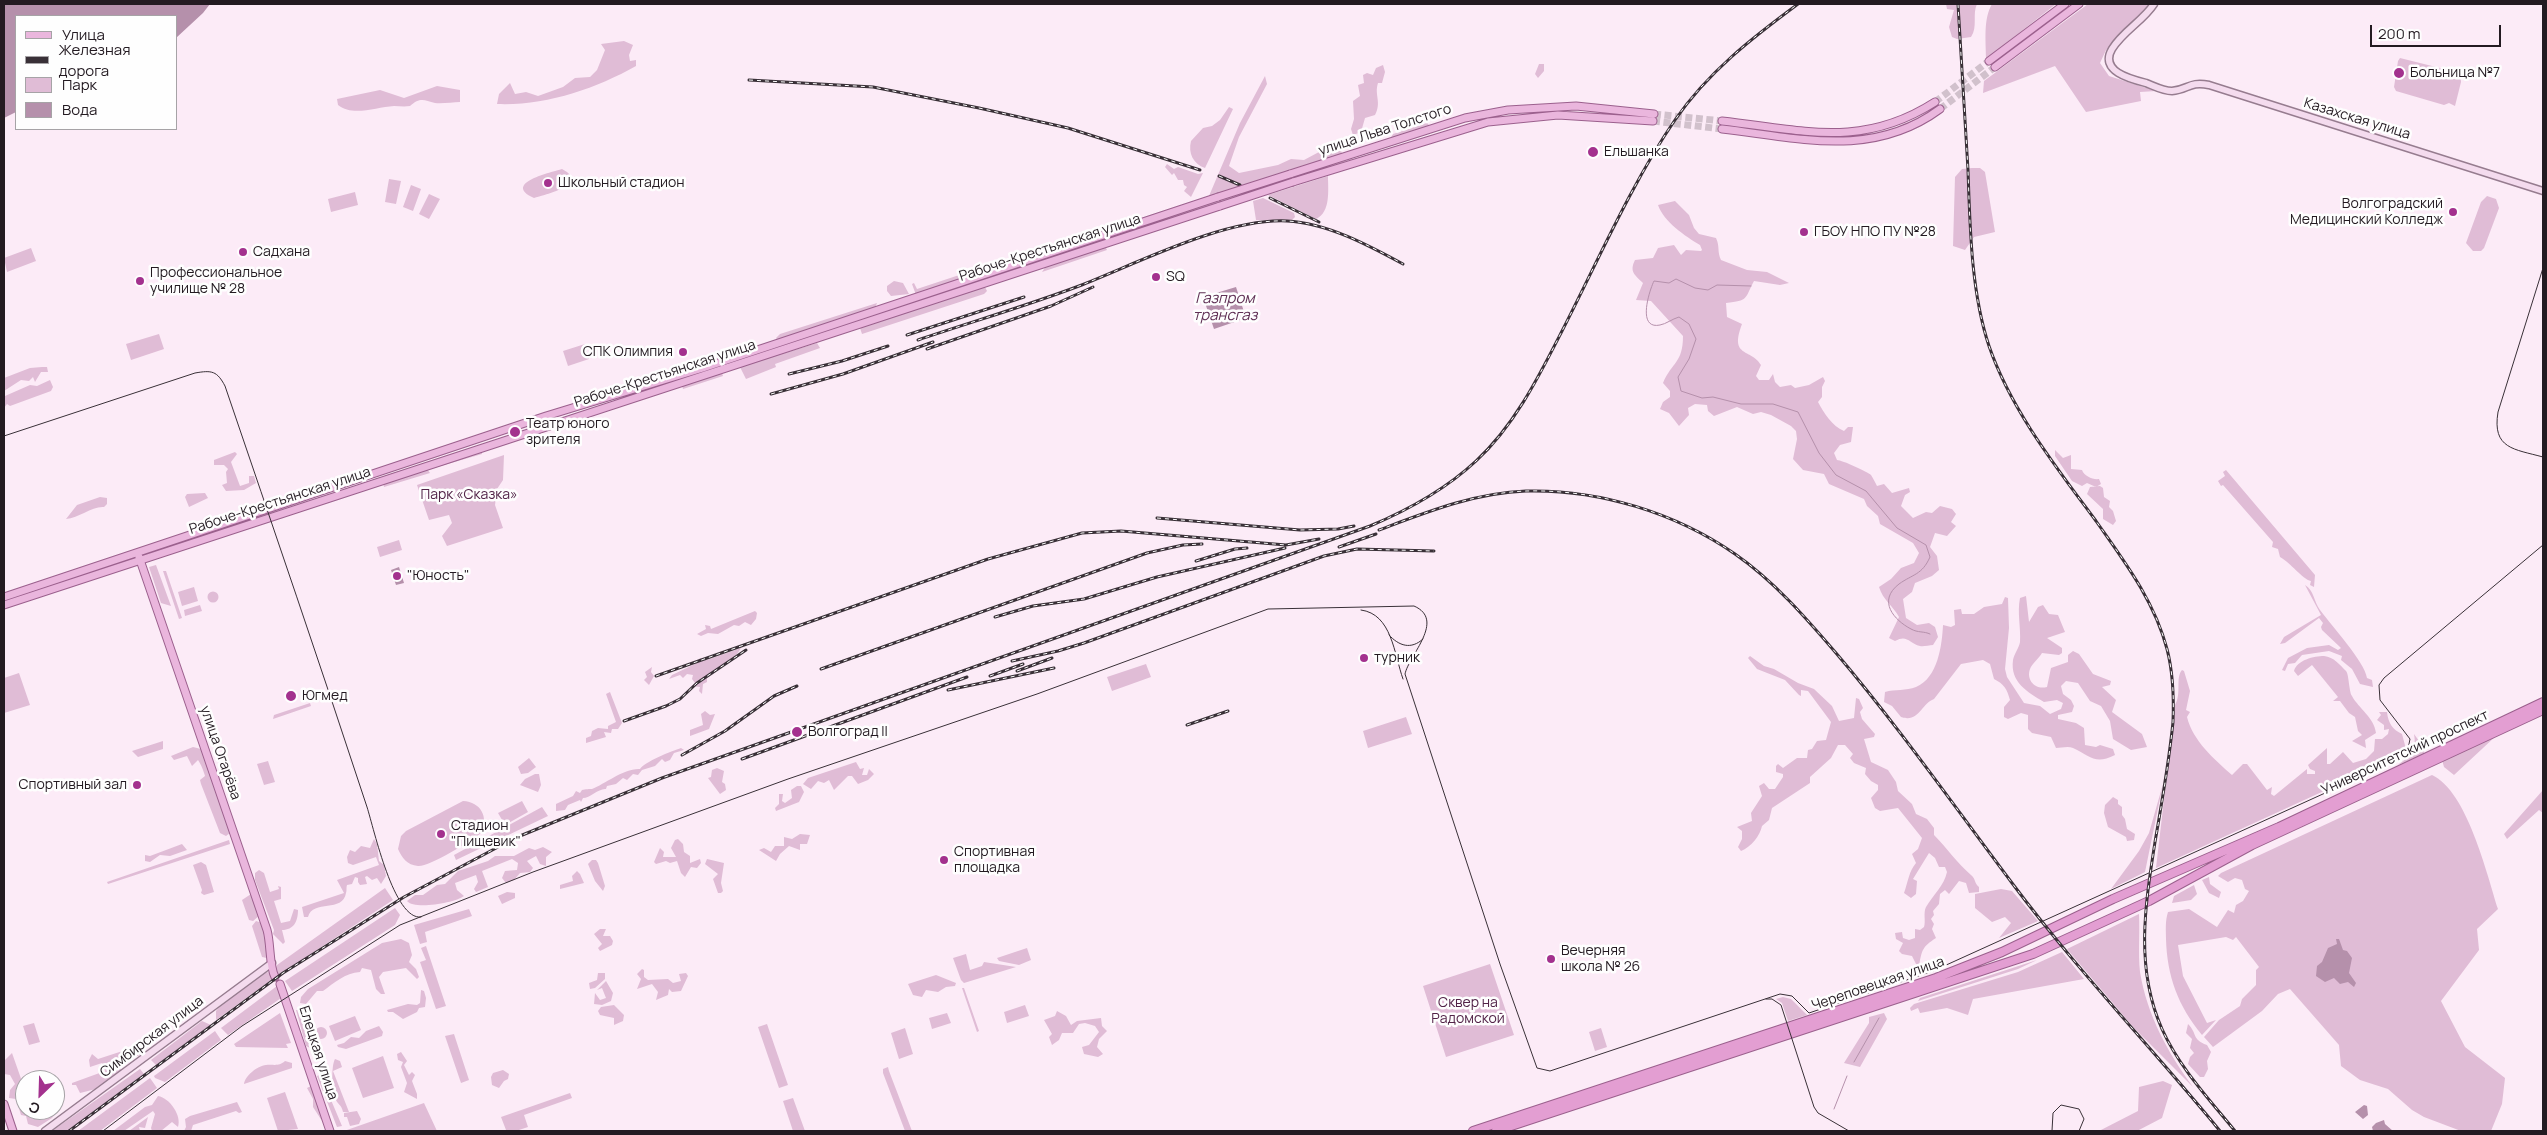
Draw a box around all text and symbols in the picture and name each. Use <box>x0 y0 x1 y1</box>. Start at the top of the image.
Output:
legend <box>15 15 178 130</box>
scale bar <box>2372 15 2503 47</box>
text: 200 m <box>2378 23 2421 44</box>
text: Улица <box>62 24 105 45</box>
text: Железная дорога <box>59 39 130 81</box>
place label: Больница №7 <box>2410 65 2500 81</box>
marker: Больница №7 <box>2392 66 2406 80</box>
text: Парк <box>62 74 97 95</box>
street label: Казахская улица <box>2302 95 2412 143</box>
text: Вода <box>62 99 97 120</box>
street label: улица Льва Толстого <box>1317 101 1453 159</box>
place label: Ельшанка <box>1604 144 1669 160</box>
marker: Ельшанка <box>1586 145 1600 159</box>
place label: Школьный стадион <box>558 175 685 191</box>
marker: Школьный стадион <box>542 177 554 189</box>
place label: Волгоградский Медицинский Колледж <box>2290 196 2443 228</box>
marker: Волгоградский Медицинский Колледж <box>2447 206 2459 218</box>
street label: Рабоче-Крестьянская улица <box>957 211 1143 285</box>
place label: ГБОУ НПО ПУ №28 <box>1814 224 1936 240</box>
marker: ГБОУ НПО ПУ №28 <box>1798 226 1810 238</box>
place label: Садхана <box>253 244 310 260</box>
marker: Садхана <box>237 246 249 258</box>
place label: Профессиональное училище № 28 <box>150 265 282 298</box>
place label: SQ <box>1166 269 1185 285</box>
marker: SQ <box>1150 271 1162 283</box>
marker: Профессиональное училище № 28 <box>134 275 146 287</box>
water label: Газпром трансгаз <box>1193 290 1257 325</box>
street label: Рабоче-Крестьянская улица <box>572 337 758 411</box>
place label: СПК Олимпия <box>583 344 673 360</box>
marker: СПК Олимпия <box>677 346 689 358</box>
place label: Театр юного зрителя <box>526 416 610 448</box>
marker: Театр юного зрителя <box>508 425 522 439</box>
street label: Рабоче-Крестьянская улица <box>187 464 373 538</box>
park label: Парк «Сказка» <box>420 487 518 503</box>
place label: "Юность" <box>407 568 470 584</box>
marker: "Юность" <box>391 570 403 582</box>
place label: турник <box>1374 650 1420 666</box>
marker: турник <box>1358 652 1370 664</box>
place label: Югмед <box>302 688 348 704</box>
marker: Югмед <box>284 689 298 703</box>
street label: улица Огарёва <box>196 704 244 802</box>
street label: Университетский проспект <box>2319 707 2491 799</box>
place label: Волгоград II <box>808 724 888 740</box>
marker: Волгоград II <box>790 725 804 739</box>
place label: Спортивный зал <box>19 777 127 793</box>
marker: Спортивный зал <box>131 779 143 791</box>
place label: Стадион "Пищевик" <box>451 818 521 850</box>
marker: Стадион "Пищевик" <box>435 828 447 840</box>
place label: Спортивная площадка <box>954 844 1035 876</box>
marker: Спортивная площадка <box>938 854 950 866</box>
place label: Вечерняя школа № 26 <box>1561 943 1640 976</box>
marker: Вечерняя школа № 26 <box>1545 953 1557 965</box>
street label: Череповецкая улица <box>1810 953 1946 1015</box>
street label: Симбирская улица <box>97 993 207 1081</box>
park label: Сквер на Радомской <box>1431 995 1505 1028</box>
street label: Елецкая улица <box>295 1004 341 1102</box>
north arrow <box>15 1070 65 1120</box>
text: С <box>26 1097 43 1119</box>

